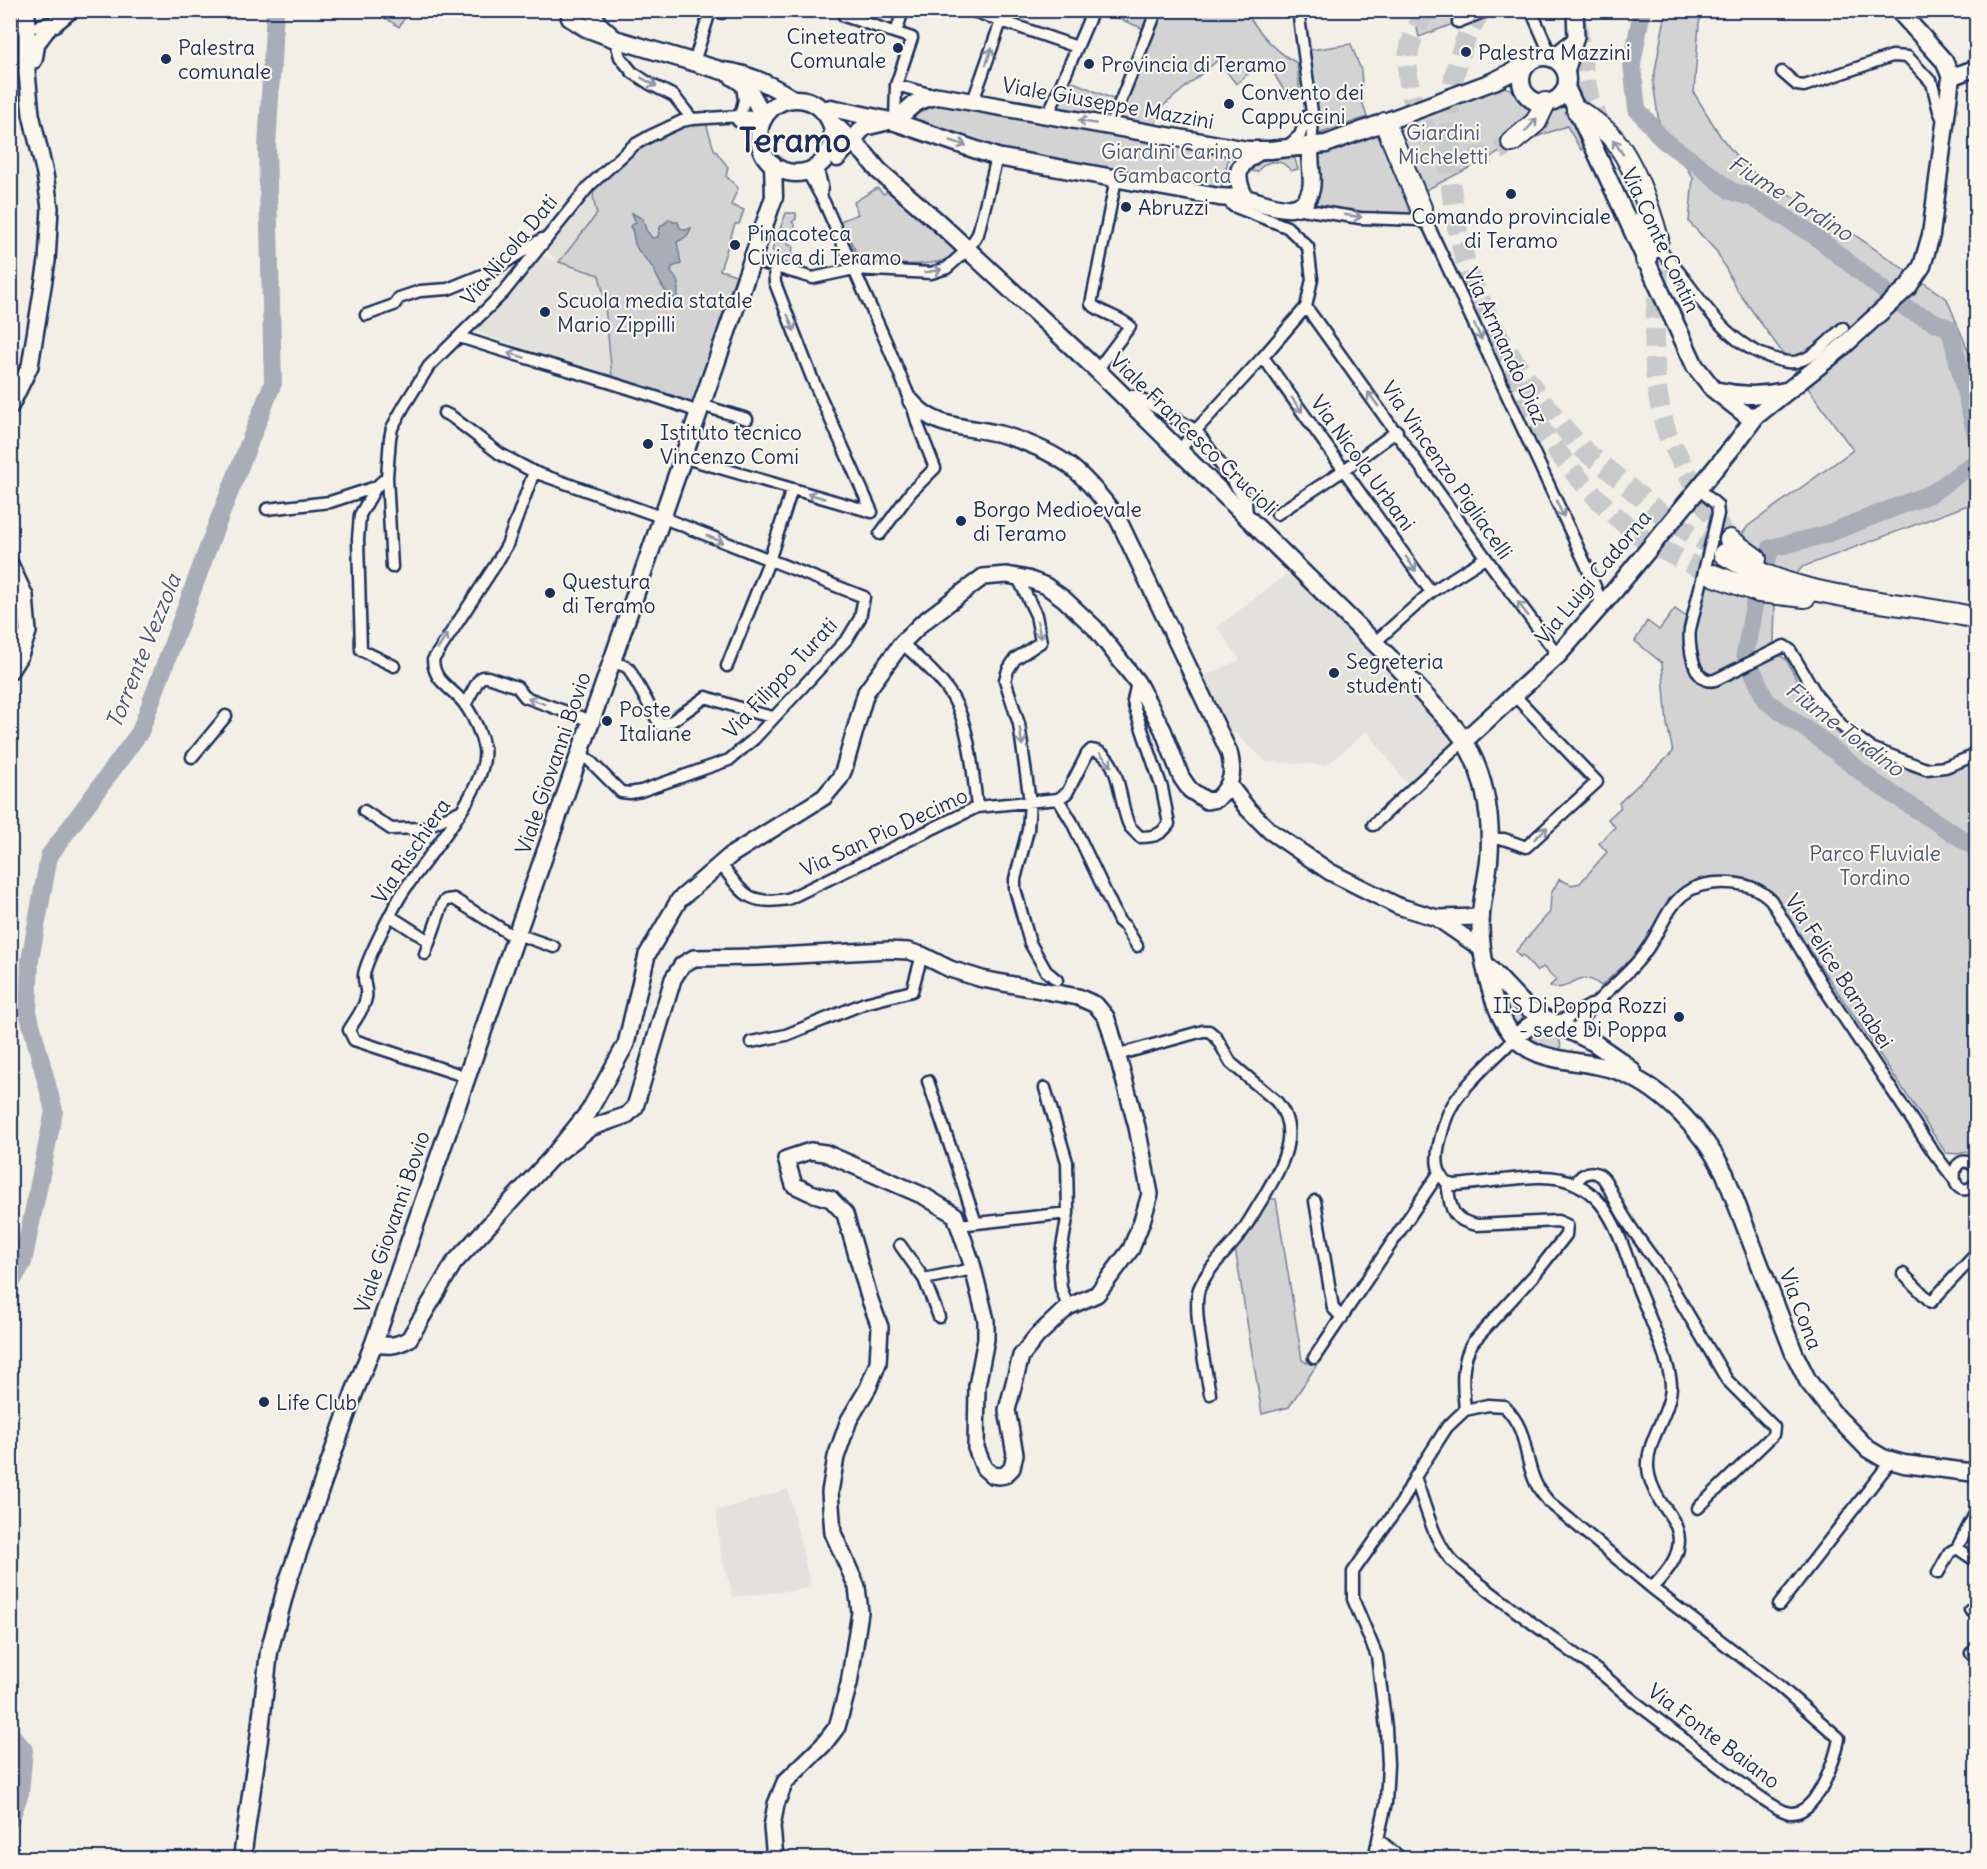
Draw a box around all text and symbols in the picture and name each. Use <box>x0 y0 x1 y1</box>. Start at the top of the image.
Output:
place label: Cineteatro Comunale <box>787 23 886 74</box>
place label: Palestra comunale <box>178 34 271 85</box>
place label: Palestra Mazzini <box>1478 39 1631 66</box>
marker: Cineteatro Comunale <box>891 41 905 55</box>
marker: Palestra Mazzini <box>1459 45 1473 59</box>
one-way arrow <box>985 47 996 66</box>
place label: Provincia di Teramo <box>1101 51 1287 78</box>
marker: Palestra comunale <box>159 52 173 66</box>
marker: Provincia di Teramo <box>1082 57 1096 71</box>
street label: Viale Giuseppe Mazzini <box>1000 71 1216 135</box>
one-way arrow <box>640 77 657 89</box>
place label: Convento dei Cappuccini <box>1241 79 1364 130</box>
marker: Convento dei Cappuccini <box>1222 97 1236 111</box>
one-way arrow <box>1078 116 1097 127</box>
one-way arrow <box>1524 118 1538 133</box>
district label: Teramo <box>739 119 851 161</box>
park label: Giardini Micheletti <box>1398 119 1488 170</box>
park label: Giardini Carino Gambacorta <box>1101 138 1243 189</box>
one-way arrow <box>948 139 967 150</box>
one-way arrow <box>1612 139 1624 155</box>
water label: Fiume Tordino <box>1724 149 1859 248</box>
street label: Via Conte Contin <box>1616 163 1706 317</box>
marker: Comando provinciale di Teramo <box>1504 187 1518 201</box>
street label: Via Nicola Dati <box>455 189 563 311</box>
place label: Abruzzi <box>1138 194 1209 221</box>
marker: Abruzzi <box>1119 200 1133 214</box>
place label: Comando provinciale di Teramo <box>1411 203 1611 254</box>
one-way arrow <box>1343 211 1362 222</box>
place label: Pinacoteca Civica di Teramo <box>747 220 901 271</box>
marker: Pinacoteca Civica di Teramo <box>728 238 742 252</box>
street label: Via Armando Diaz <box>1458 263 1554 429</box>
one-way arrow <box>923 266 942 277</box>
place label: Scuola media statale Mario Zippilli <box>557 287 753 338</box>
marker: Scuola media statale Mario Zippilli <box>538 305 552 319</box>
one-way arrow <box>786 313 797 332</box>
one-way arrow <box>1473 323 1485 341</box>
street label: Viale Francesco Crucioli <box>1104 347 1284 521</box>
one-way arrow <box>507 349 526 360</box>
street label: Via Vincenzo Pigliacelli <box>1375 376 1519 564</box>
street label: Via Nicola Urbani <box>1305 390 1421 536</box>
one-way arrow <box>1367 391 1379 407</box>
one-way arrow <box>1291 396 1303 412</box>
place label: Istituto tecnico Vincenzo Comi <box>660 419 802 470</box>
marker: Istituto tecnico Vincenzo Comi <box>641 437 655 451</box>
one-way arrow <box>807 490 826 501</box>
place label: Borgo Medioevale di Teramo <box>973 496 1142 547</box>
one-way arrow <box>1555 500 1567 518</box>
street label: Via Luigi Cadorna <box>1529 504 1657 650</box>
marker: Borgo Medioevale di Teramo <box>954 514 968 528</box>
one-way arrow <box>706 534 724 545</box>
one-way arrow <box>1404 555 1417 571</box>
water label: Torrente Vezzola <box>99 568 187 732</box>
place label: Questura di Teramo <box>562 568 655 619</box>
marker: Questura di Teramo <box>543 586 557 600</box>
one-way arrow <box>1516 601 1529 617</box>
street label: Via Filippo Turati <box>717 612 843 744</box>
one-way arrow <box>1034 620 1045 639</box>
one-way arrow <box>438 633 450 650</box>
place label: Segreteria studenti <box>1346 648 1443 699</box>
marker: Segreteria studenti <box>1327 666 1341 680</box>
street label: Viale Giovanni Bovio <box>509 668 597 858</box>
water label: Fiume Tordino <box>1780 675 1911 784</box>
one-way arrow <box>527 695 546 706</box>
place label: Poste Italiane <box>619 696 692 747</box>
marker: Poste Italiane <box>600 714 614 728</box>
one-way arrow <box>1015 726 1026 746</box>
one-way arrow <box>1099 752 1113 767</box>
street label: Via San Pio Decimo <box>796 781 972 883</box>
street label: Via Rischiera <box>366 793 456 909</box>
one-way arrow <box>1533 826 1548 840</box>
park label: Parco Fluviale Tordino <box>1809 840 1941 891</box>
street label: Via Felice Barnabei <box>1779 889 1899 1053</box>
place label: IIS Di Poppa Rozzi - sede Di Poppa <box>1493 992 1667 1043</box>
marker: IIS Di Poppa Rozzi - sede Di Poppa <box>1672 1010 1686 1024</box>
street label: Viale Giovanni Bovio <box>348 1127 436 1317</box>
street label: Via Cona <box>1773 1265 1829 1353</box>
place label: Life Club <box>276 1389 357 1416</box>
marker: Life Club <box>257 1395 271 1409</box>
street label: Via Fonte Baiano <box>1642 1677 1786 1795</box>

